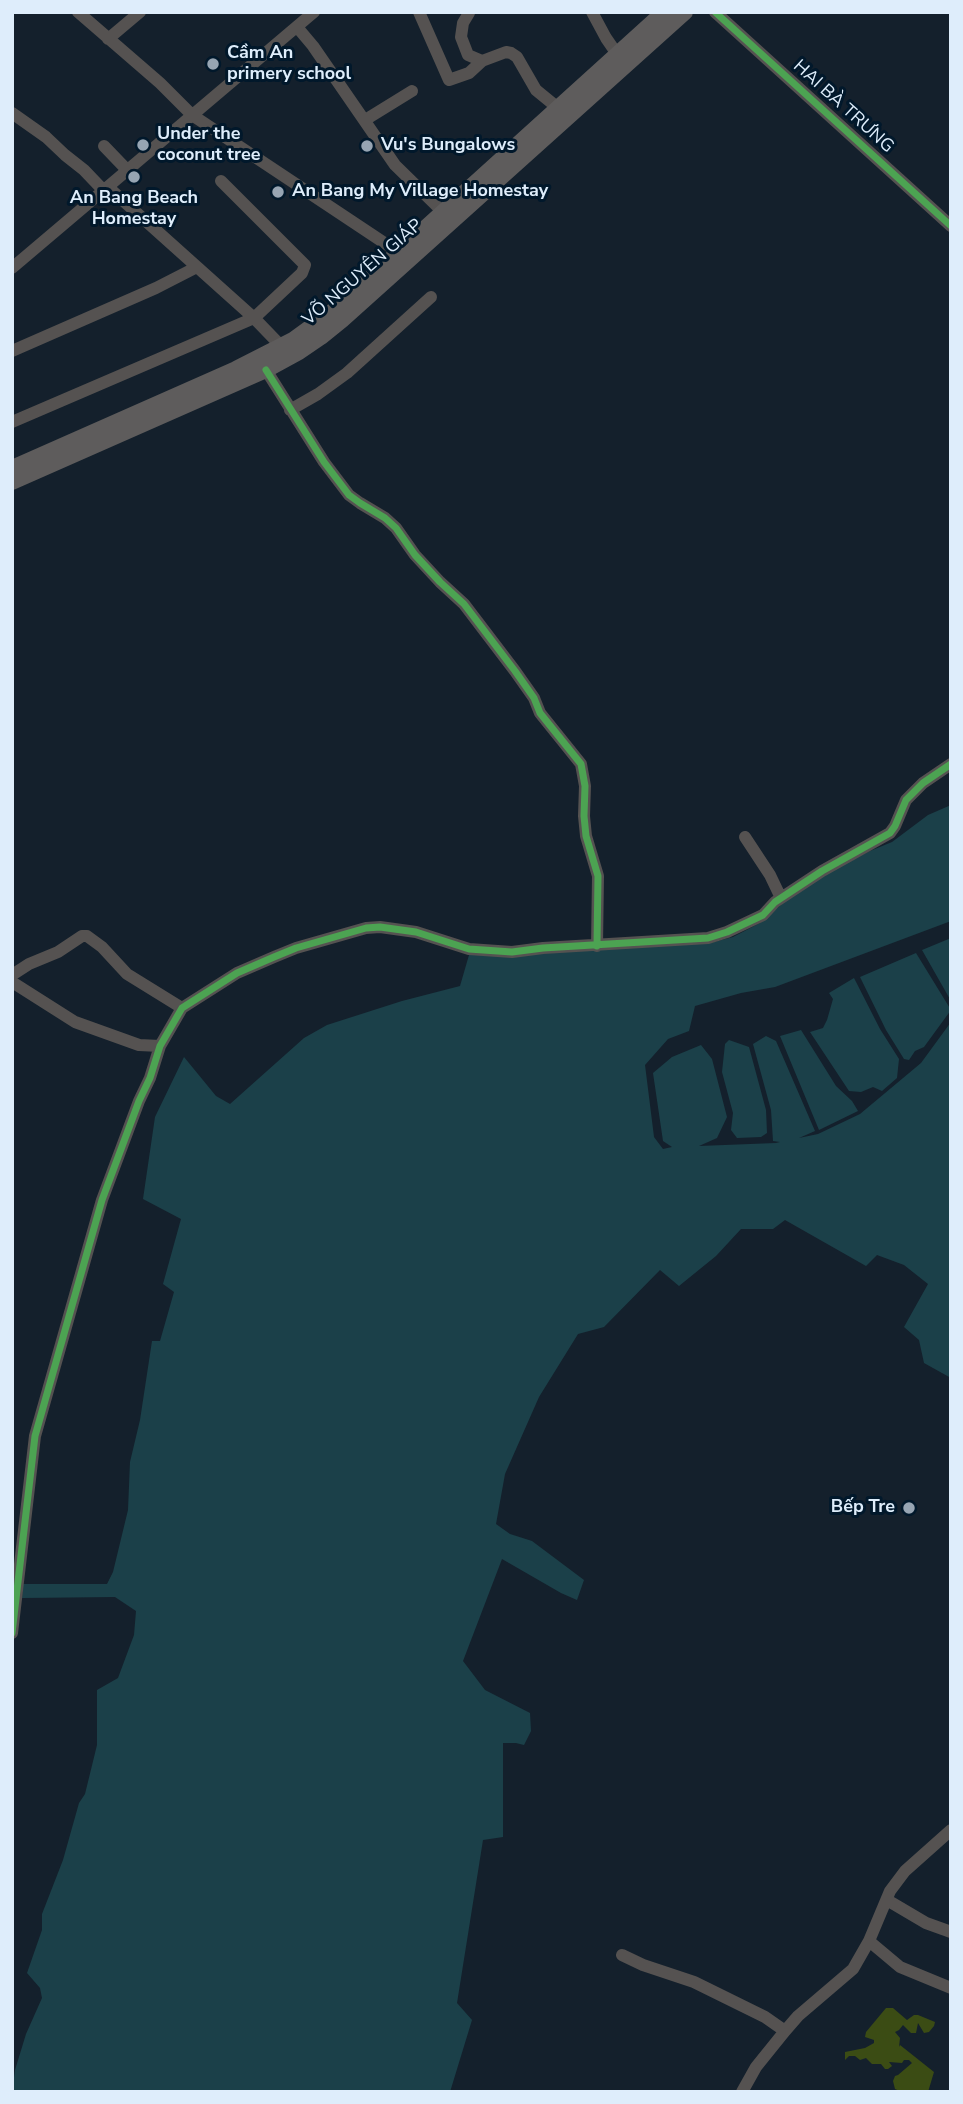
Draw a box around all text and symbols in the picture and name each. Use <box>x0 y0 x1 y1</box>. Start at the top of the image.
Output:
place label: Cầm An primery school <box>227 43 351 86</box>
marker: Cầm An primery school <box>205 56 221 72</box>
street label: HAI BÀ TRƯNG <box>788 56 898 158</box>
place label: Under the coconut tree <box>157 124 260 166</box>
place label: Vu's Bungalows <box>381 135 515 157</box>
marker: Under the coconut tree <box>135 137 151 153</box>
marker: Vu's Bungalows <box>359 138 375 154</box>
marker: An Bang Beach Homestay <box>126 169 142 185</box>
place label: An Bang My Village Homestay <box>292 181 548 203</box>
marker: An Bang My Village Homestay <box>270 184 286 200</box>
place label: An Bang Beach Homestay <box>70 188 198 230</box>
street label: VÕ NGUYÊN GIÁP <box>299 215 427 331</box>
place label: Bếp Tre <box>831 1497 895 1519</box>
marker: Bếp Tre <box>901 1500 917 1516</box>

